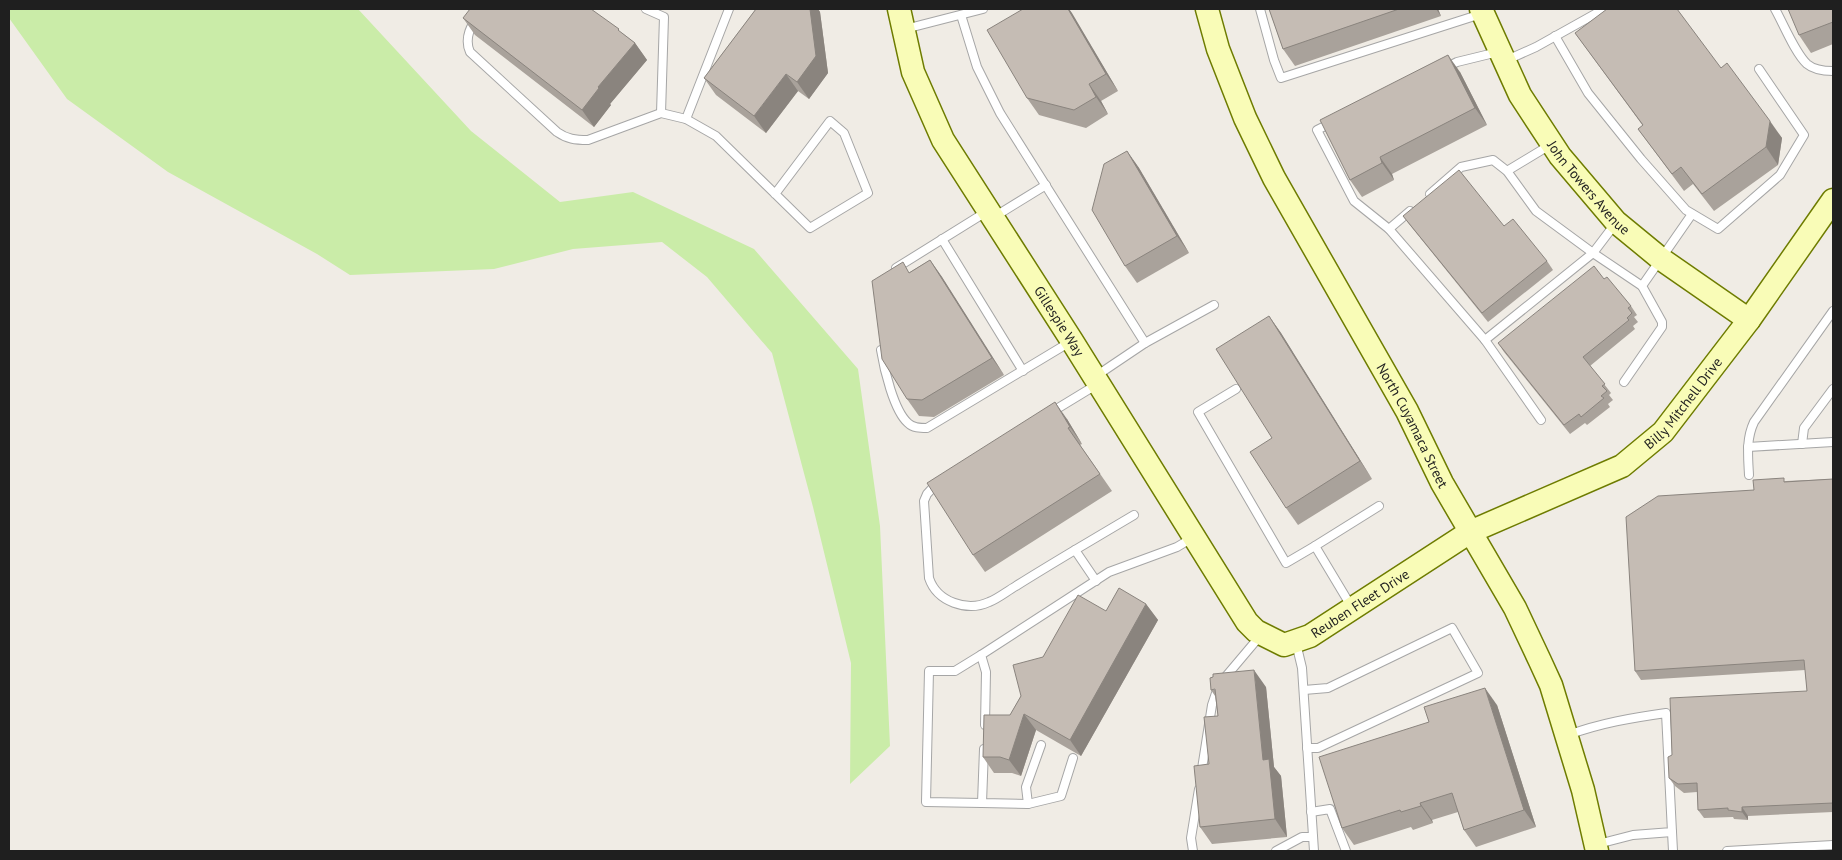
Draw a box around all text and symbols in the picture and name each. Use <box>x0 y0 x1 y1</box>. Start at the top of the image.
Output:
street label: John Towers Avenue <box>1543 136 1634 239</box>
street label: Gillespie Way <box>1030 283 1089 360</box>
street label: Billy Mitchell Drive <box>1640 354 1726 453</box>
street label: North Cuyamaca Street <box>1373 360 1452 492</box>
street label: Reuben Fleet Drive <box>1307 565 1413 642</box>

